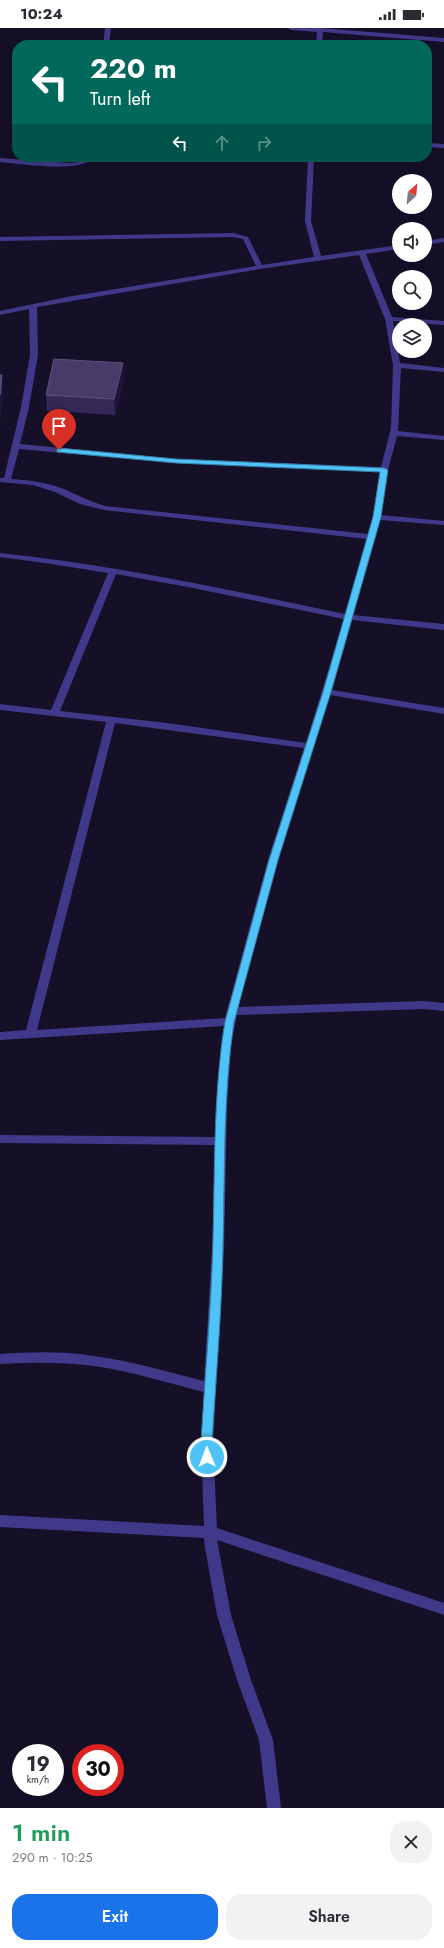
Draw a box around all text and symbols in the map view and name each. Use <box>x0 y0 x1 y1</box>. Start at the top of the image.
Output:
text: 10:24 <box>20 3 63 25</box>
text: 220 m <box>90 48 177 89</box>
icon: left <box>24 56 76 108</box>
text: Turn left <box>90 86 150 112</box>
icon: left <box>169 132 191 154</box>
icon: ahead <box>211 132 233 154</box>
icon: right <box>253 132 275 154</box>
north arrow <box>392 174 432 214</box>
map controls <box>392 174 432 358</box>
button: sound <box>392 222 432 262</box>
button: search <box>392 270 432 310</box>
button: layers <box>392 318 432 358</box>
pin <box>42 409 76 450</box>
icon: arrive <box>48 415 70 437</box>
position arrow <box>186 1436 228 1478</box>
speed limit sign: 30 <box>72 1744 124 1796</box>
text: 19 <box>26 1750 50 1779</box>
text: km/h <box>27 1772 49 1787</box>
text: 1 min <box>12 1815 70 1850</box>
button: close <box>390 1821 432 1863</box>
text: 290 m · 10:25 <box>12 1848 93 1867</box>
button: Exit <box>12 1894 218 1940</box>
button: Share <box>226 1894 432 1940</box>

